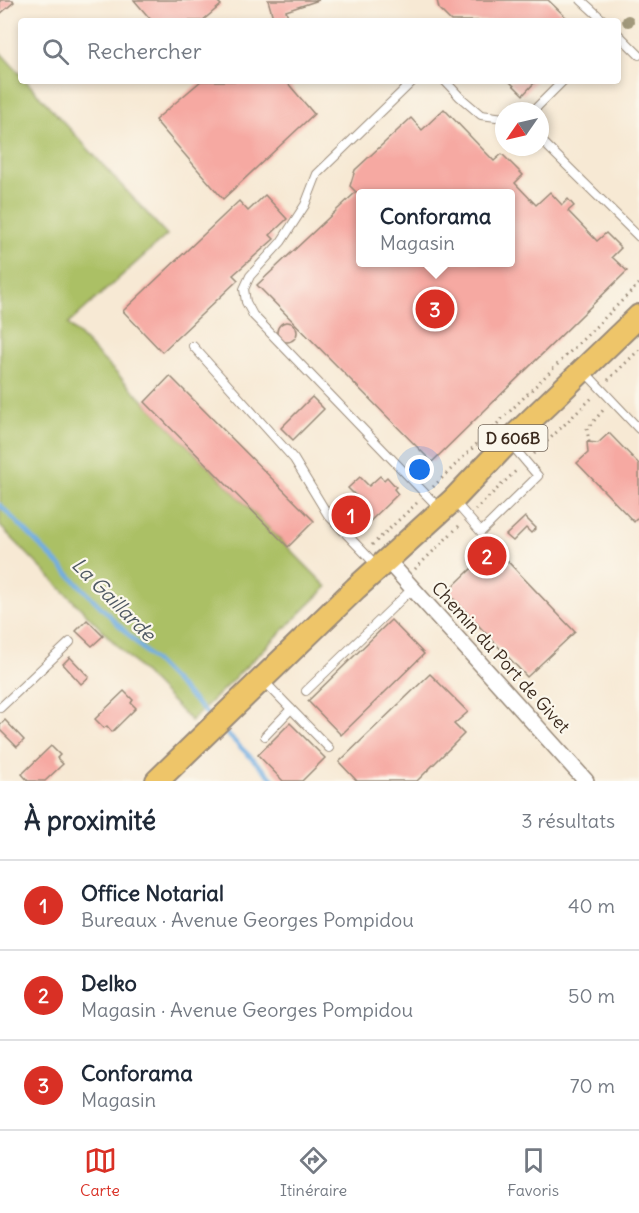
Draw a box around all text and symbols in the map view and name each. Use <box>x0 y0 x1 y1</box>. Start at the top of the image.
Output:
search box <box>18 18 621 84</box>
icon: search <box>39 35 72 68</box>
text: Rechercher <box>87 37 202 65</box>
north arrow <box>495 102 549 156</box>
popup <box>356 189 515 267</box>
text: Conforama <box>380 202 491 230</box>
text: Magasin <box>380 230 455 255</box>
pin: 3 <box>416 286 454 332</box>
road number: D 606B <box>478 425 548 451</box>
your location <box>405 455 434 484</box>
pin: 1 <box>332 492 370 538</box>
pin: 2 <box>468 534 506 578</box>
water label: La Gaillarde <box>67 552 162 647</box>
street label: Chemin du Port de Givet <box>427 576 575 738</box>
text: À proximité <box>24 804 156 837</box>
text: 3 résultats <box>521 808 615 833</box>
text: Office Notarial <box>81 879 224 907</box>
text: 1 <box>40 893 47 918</box>
text: 40 m <box>568 893 615 918</box>
text: Bureaux · Avenue Georges Pompidou <box>81 907 414 932</box>
text: Delko <box>81 969 137 997</box>
text: 2 <box>38 983 49 1008</box>
text: 50 m <box>568 983 615 1008</box>
text: Magasin · Avenue Georges Pompidou <box>81 997 413 1022</box>
text: Conforama <box>81 1059 193 1087</box>
text: 3 <box>38 1073 49 1098</box>
text: 70 m <box>570 1073 615 1098</box>
text: Magasin <box>81 1087 156 1112</box>
tab: Carte <box>80 1144 120 1200</box>
tab: Itinéraire <box>280 1144 347 1200</box>
tab: Favoris <box>507 1144 559 1200</box>

